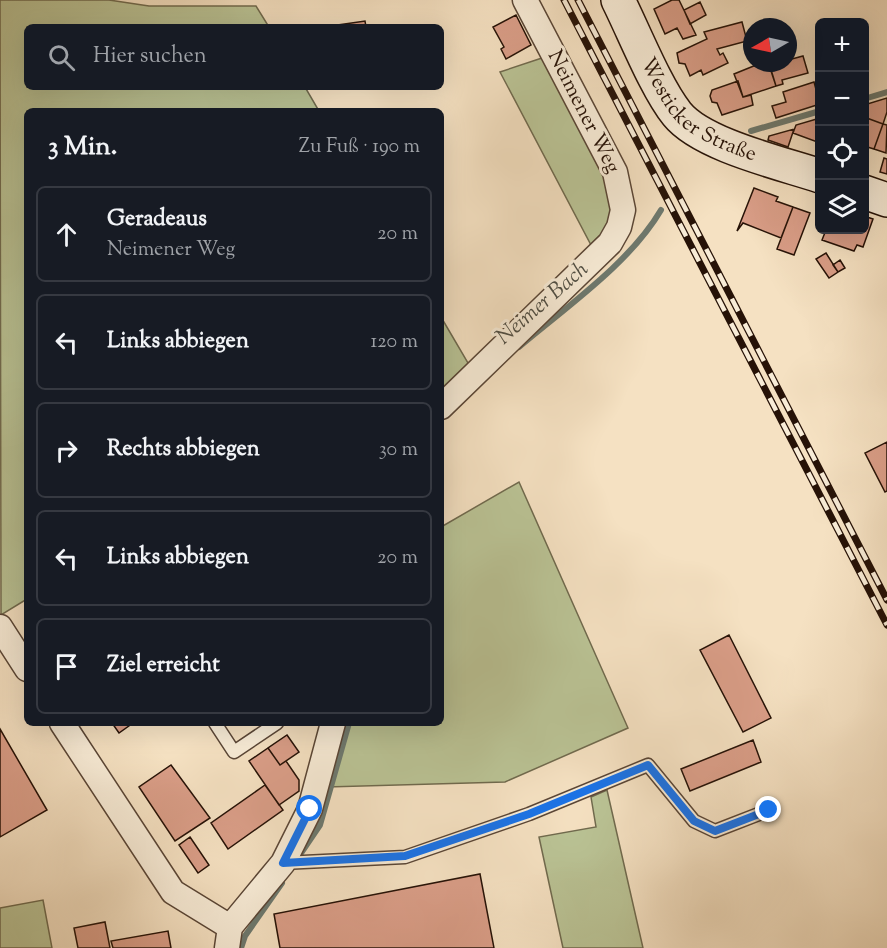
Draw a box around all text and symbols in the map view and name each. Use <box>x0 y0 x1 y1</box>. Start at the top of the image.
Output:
north arrow <box>743 18 797 72</box>
map controls <box>815 18 869 234</box>
button: + <box>815 18 869 72</box>
search box <box>24 24 444 90</box>
icon: search <box>45 41 78 74</box>
text: Hier suchen <box>93 41 207 73</box>
street label: Neimener Weg <box>539 45 627 179</box>
street label: Westicker Straße <box>632 53 760 170</box>
button: − <box>815 72 869 126</box>
button: locate <box>815 126 869 180</box>
text: 3 Min. <box>48 129 117 166</box>
text: Zu Fuß · 190 m <box>299 133 420 162</box>
button: layers <box>815 180 869 234</box>
text: Geradeaus <box>107 204 207 236</box>
icon: ahead <box>50 218 83 251</box>
text: 20 m <box>377 220 418 249</box>
text: Neimener Weg <box>107 236 235 265</box>
water label: Neimer Bach <box>490 255 596 353</box>
icon: left <box>50 326 83 359</box>
text: Links abbiegen <box>107 326 249 358</box>
text: 120 m <box>370 328 418 357</box>
icon: right <box>50 434 83 467</box>
text: Rechts abbiegen <box>107 434 260 466</box>
text: 30 m <box>379 436 418 465</box>
icon: left <box>50 542 83 575</box>
text: Links abbiegen <box>107 542 249 574</box>
text: 20 m <box>377 544 418 573</box>
icon: arrive <box>50 650 83 683</box>
text: Ziel erreicht <box>107 650 220 682</box>
route start <box>296 795 322 821</box>
route end <box>755 796 781 822</box>

